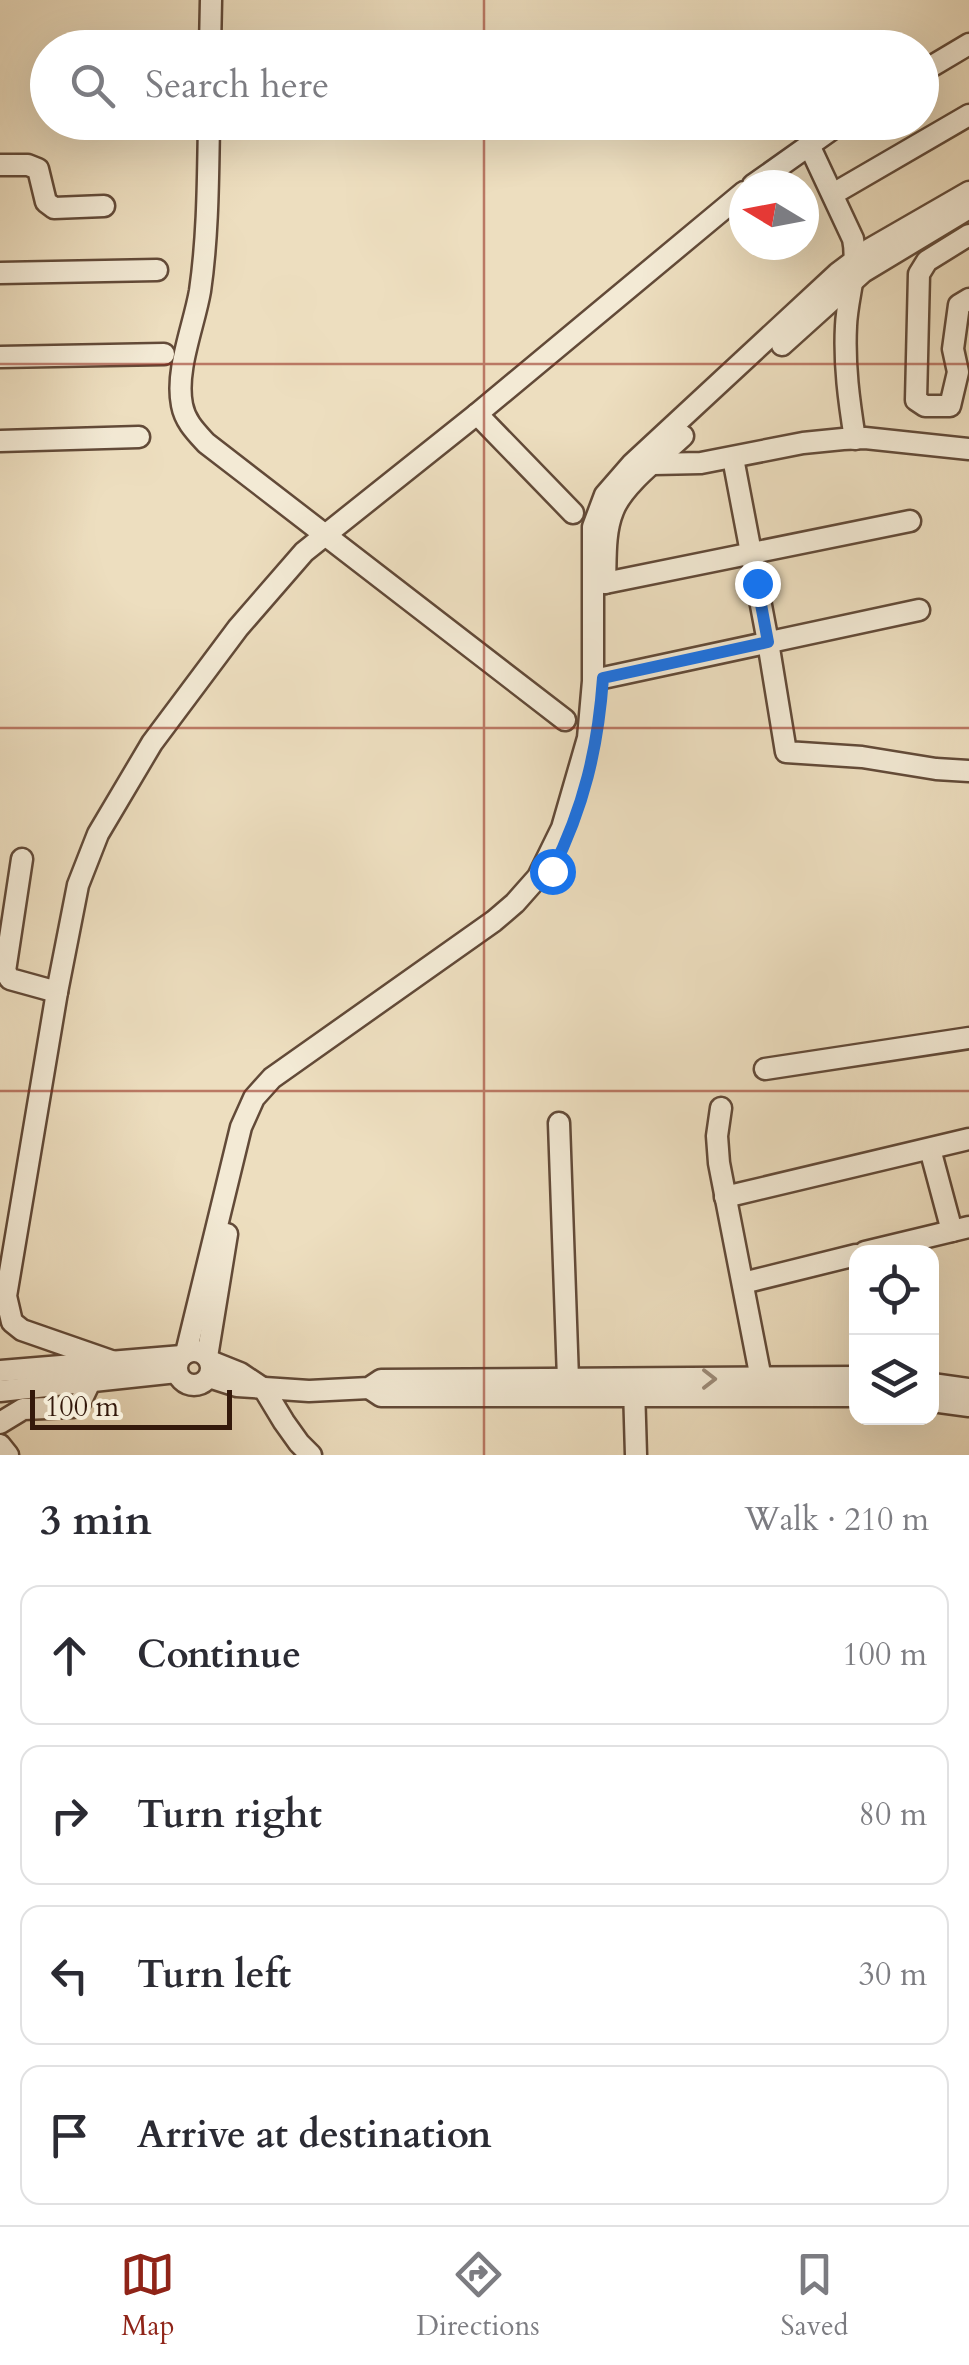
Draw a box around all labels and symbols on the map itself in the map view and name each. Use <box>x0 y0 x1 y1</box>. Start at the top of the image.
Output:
north arrow <box>729 170 819 260</box>
route end <box>735 561 781 607</box>
route start <box>530 849 576 895</box>
one-way arrow <box>701 1368 717 1389</box>
scale bar <box>30 1385 232 1430</box>

